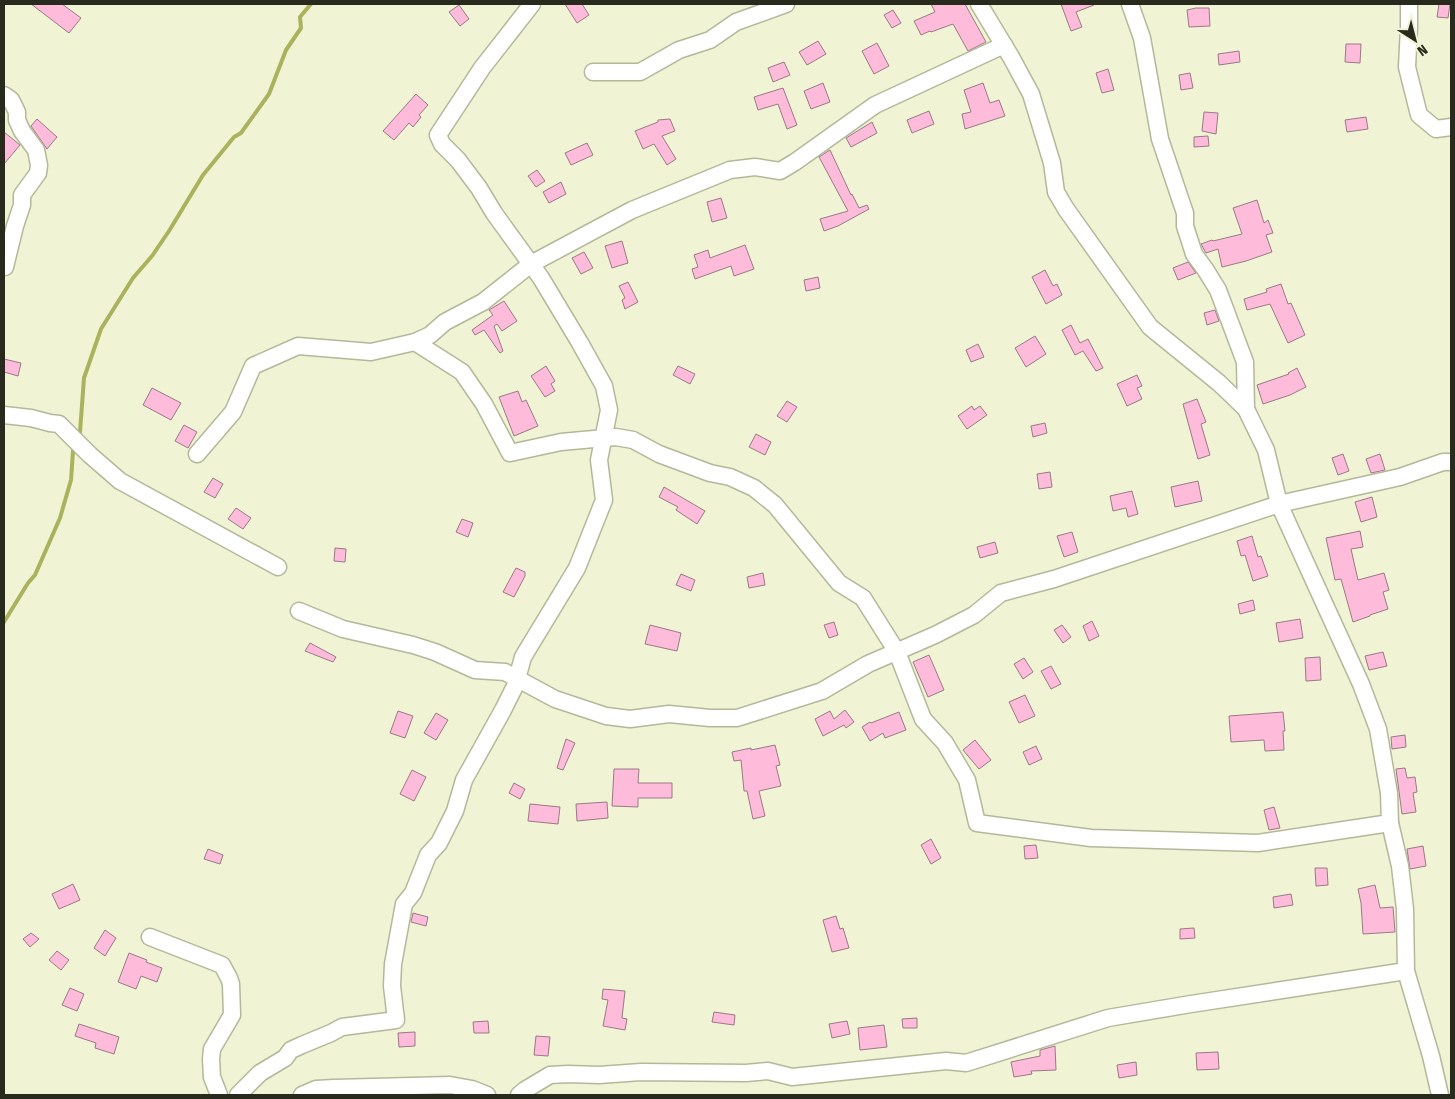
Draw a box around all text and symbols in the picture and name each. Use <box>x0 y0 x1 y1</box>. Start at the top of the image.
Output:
north arrow <box>1390 15 1440 65</box>
text: N <box>1414 41 1431 59</box>

